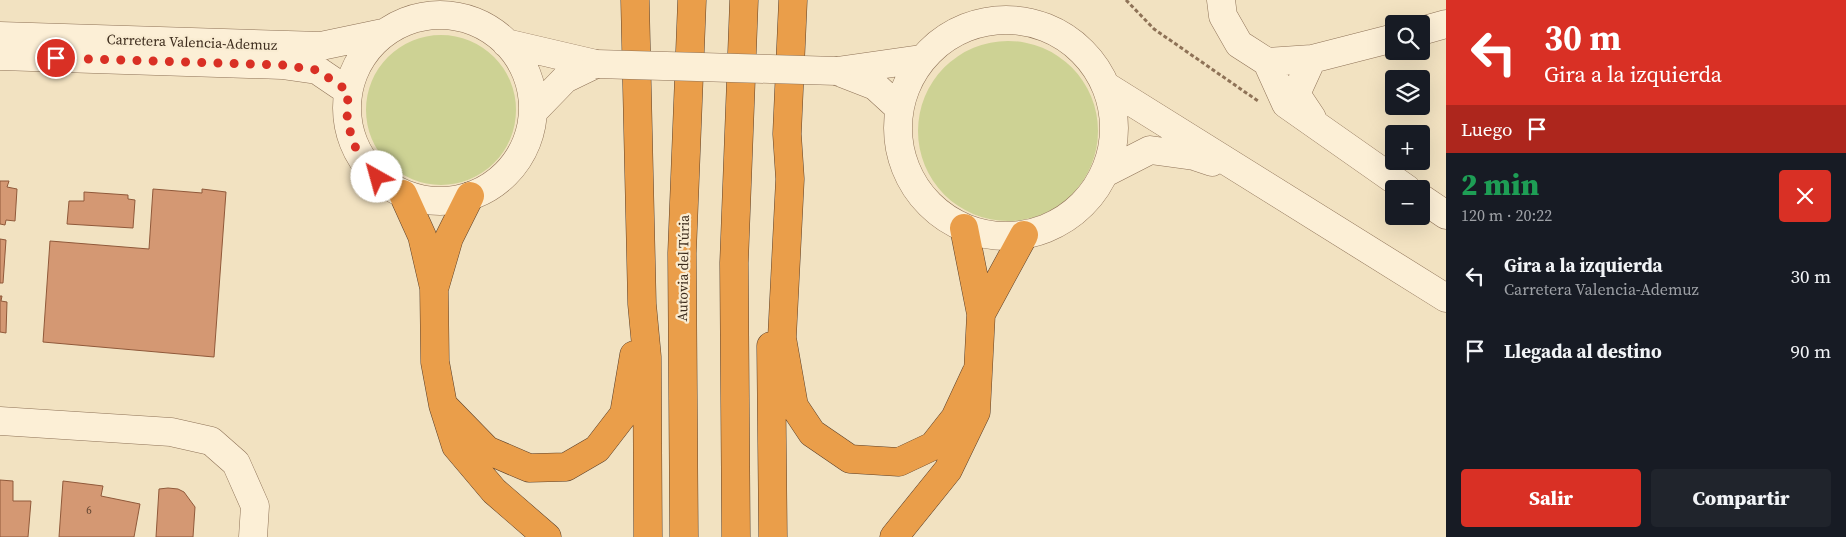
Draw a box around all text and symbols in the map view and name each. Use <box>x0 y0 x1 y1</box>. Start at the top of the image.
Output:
text: 30 m <box>1544 14 1621 62</box>
map controls <box>1385 15 1430 225</box>
button: search <box>1385 15 1430 60</box>
icon: left <box>1461 20 1526 85</box>
street label: Carretera Valencia-Ademuz <box>106 29 278 55</box>
pin <box>35 37 77 79</box>
icon: arrive <box>42 44 70 72</box>
text: Gira a la izquierda <box>1544 59 1722 89</box>
button: layers <box>1385 70 1430 115</box>
icon: arrive <box>1523 115 1551 143</box>
text: Luego <box>1461 116 1513 142</box>
button: + <box>1385 125 1430 170</box>
position arrow <box>350 150 402 202</box>
text: 2 min <box>1461 164 1539 205</box>
button: close <box>1779 170 1831 222</box>
button: − <box>1385 180 1430 225</box>
text: 120 m · 20:22 <box>1461 204 1552 226</box>
street label: Autovia del Túria <box>672 214 694 321</box>
text: Gira a la izquierda <box>1504 252 1663 278</box>
icon: left <box>1461 262 1489 290</box>
text: 30 m <box>1790 263 1831 289</box>
text: Carretera Valencia-Ademuz <box>1504 278 1699 300</box>
icon: arrive <box>1461 337 1489 365</box>
text: Llegada al destino <box>1504 338 1662 364</box>
text: 90 m <box>1790 338 1831 364</box>
button: Salir <box>1461 469 1641 527</box>
button: Compartir <box>1651 469 1831 527</box>
house number: 6 <box>86 503 92 518</box>

